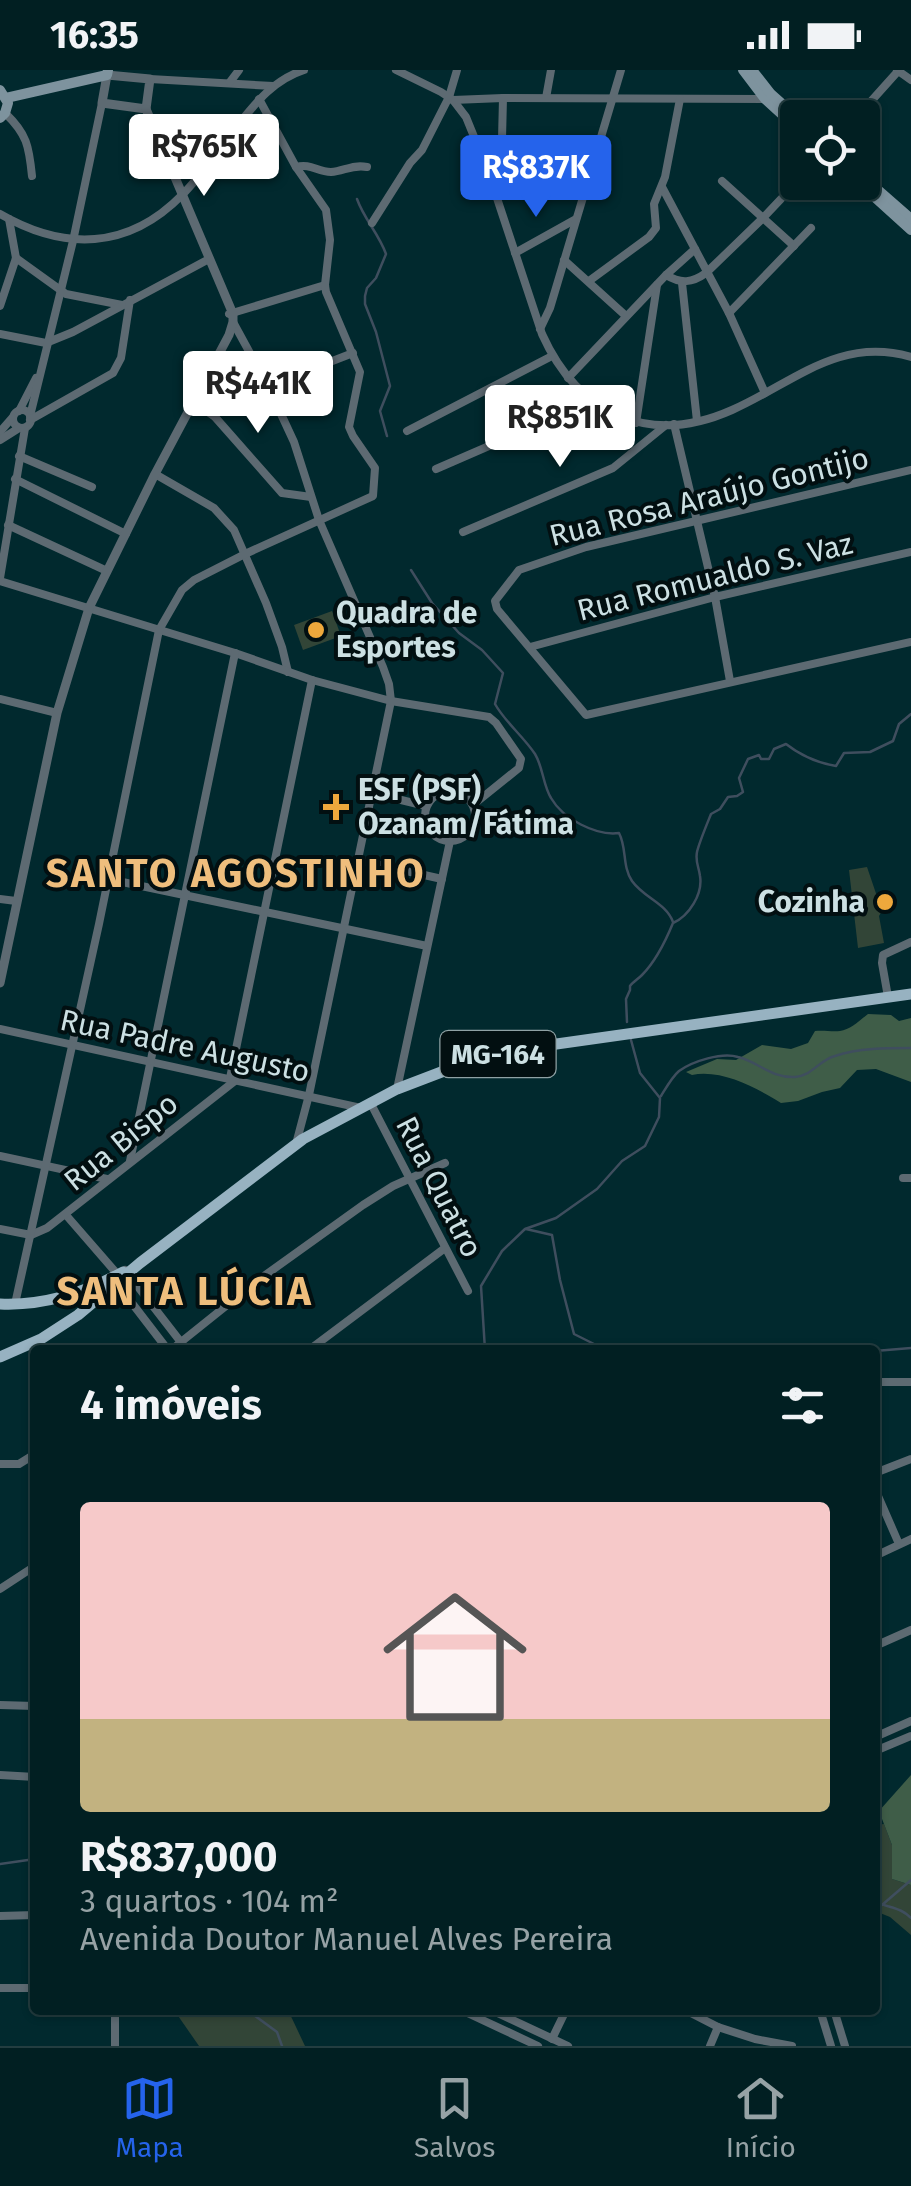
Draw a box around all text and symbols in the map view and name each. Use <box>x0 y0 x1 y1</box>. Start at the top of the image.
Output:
text: 16:35 <box>50 12 139 58</box>
map controls <box>780 100 880 200</box>
button: locate <box>780 100 880 200</box>
pin: R$765K <box>123 114 285 199</box>
text: R$765K <box>151 127 257 165</box>
pin: R$837K <box>455 135 617 220</box>
text: R$837K <box>482 148 590 186</box>
pin: R$441K <box>177 351 339 436</box>
text: R$441K <box>205 364 311 402</box>
pin: R$851K <box>479 385 641 470</box>
text: R$851K <box>507 398 613 436</box>
street label: Rua Rosa Araújo Gontijo <box>546 440 872 554</box>
street label: Rua Romualdo S. Vaz <box>573 525 857 629</box>
place label: Quadra de Esportes <box>336 595 477 665</box>
marker: Quadra de Esportes <box>305 619 327 641</box>
place label: ESF (PSF) Ozanam/Fátima <box>358 772 574 842</box>
marker: ESF (PSF) Ozanam/Fátima <box>323 794 349 820</box>
district label: SANTO AGOSTINHO <box>46 850 426 898</box>
place label: Cozinha <box>758 884 865 920</box>
marker: Cozinha <box>874 891 896 913</box>
street label: Rua Padre Augusto <box>57 1002 313 1090</box>
road number: MG-164 <box>440 1031 556 1077</box>
street label: Rua Bispo <box>57 1085 185 1199</box>
street label: Rua Quatro <box>388 1110 490 1264</box>
district label: SANTA LÚCIA <box>57 1266 313 1316</box>
icon: filters <box>775 1378 830 1433</box>
text: 4 imóveis <box>80 1380 262 1430</box>
icon: home <box>365 1567 545 1747</box>
text: R$837,000 <box>80 1832 277 1882</box>
text: 3 quartos · 104 m² <box>80 1882 339 1920</box>
text: Avenida Doutor Manuel Alves Pereira <box>80 1920 613 1958</box>
tab: Mapa <box>115 2071 184 2164</box>
tab: Salvos <box>414 2071 495 2164</box>
tab: Início <box>726 2071 796 2164</box>

